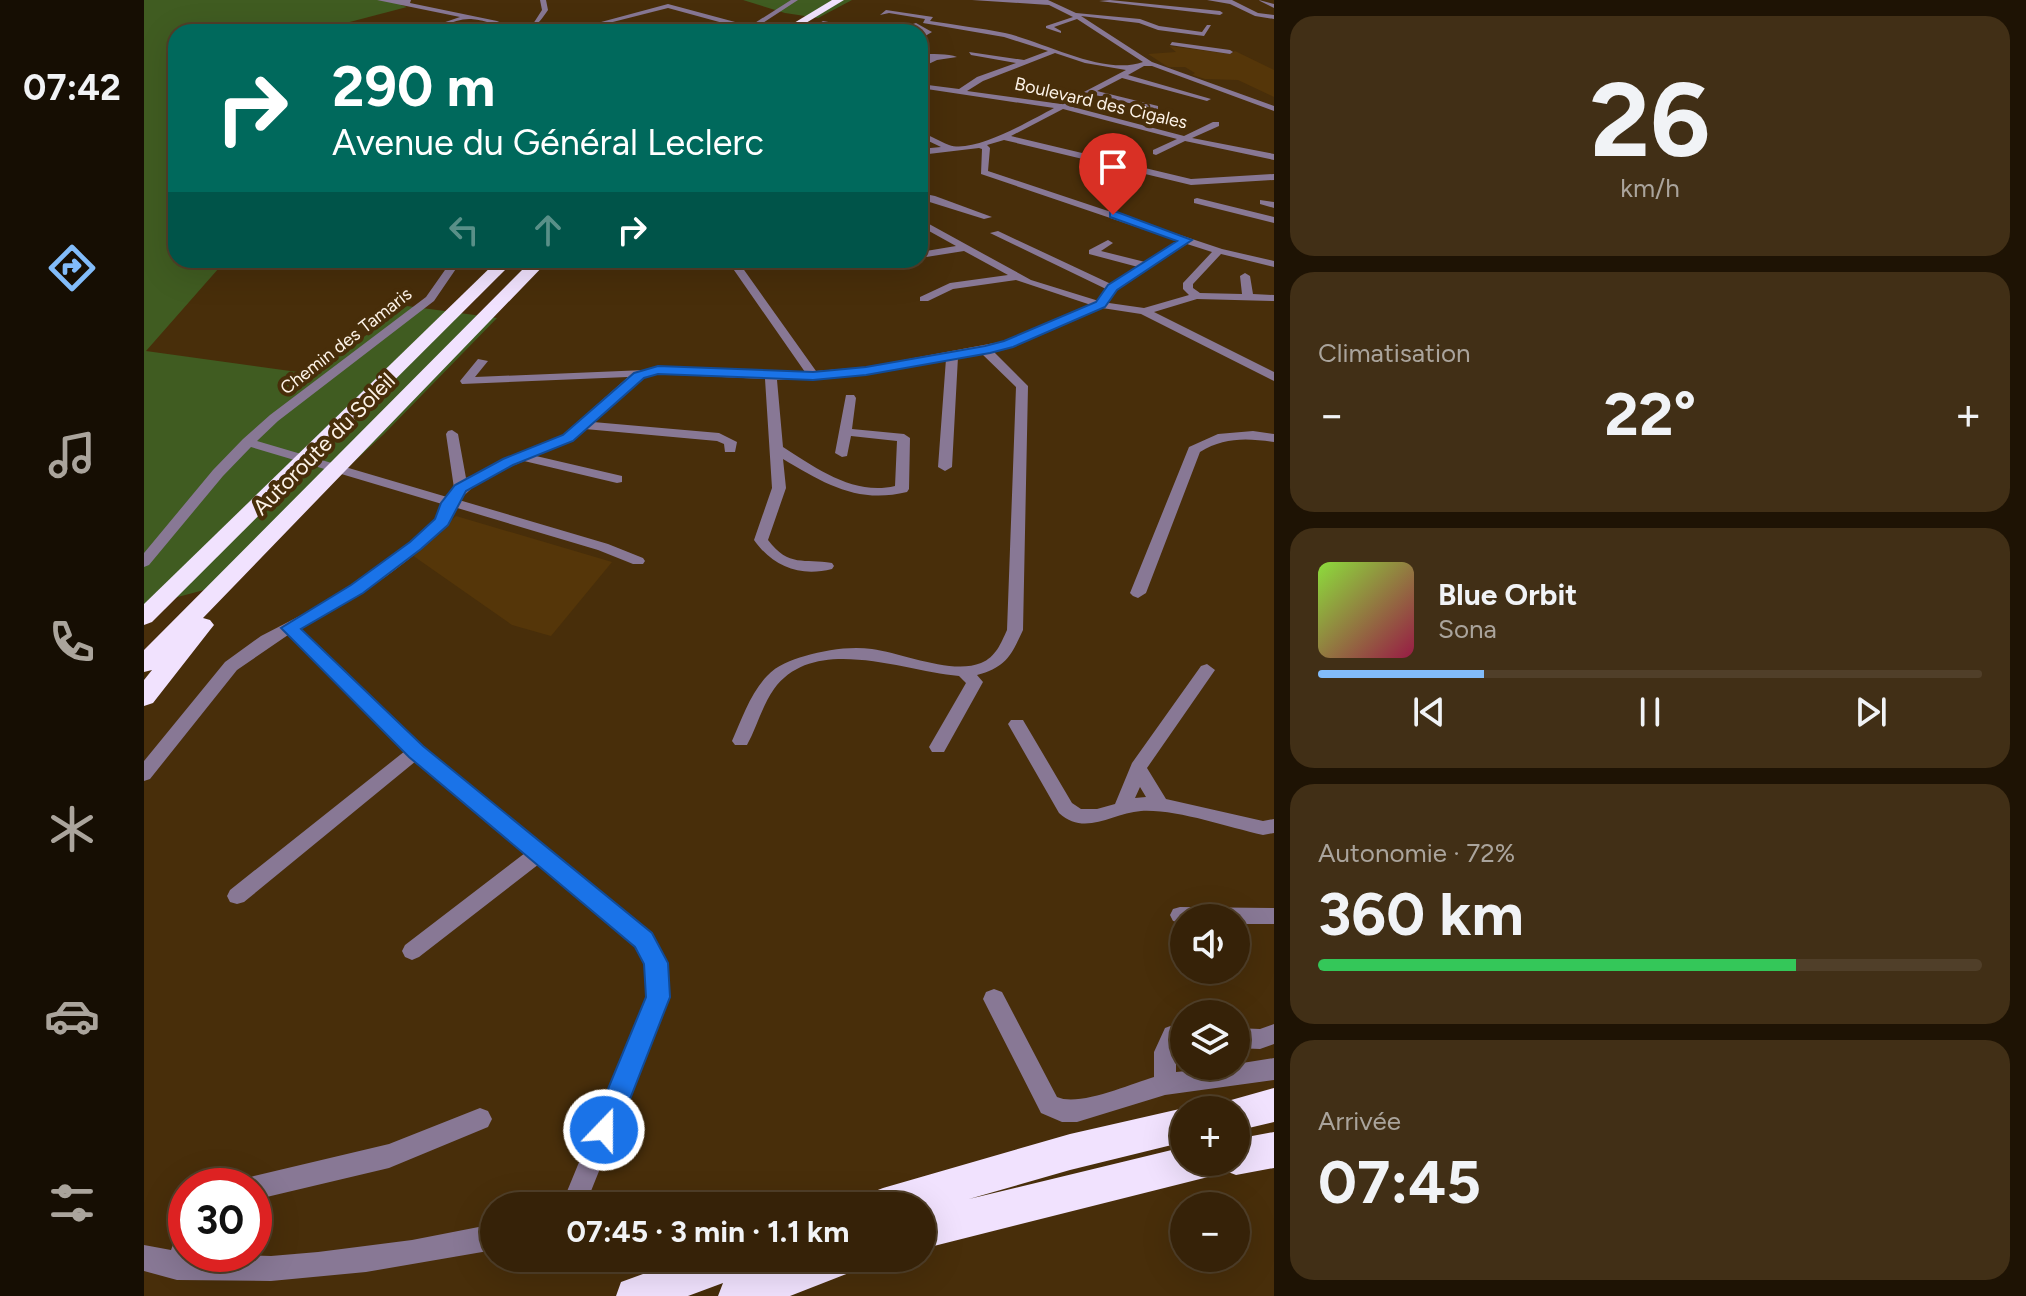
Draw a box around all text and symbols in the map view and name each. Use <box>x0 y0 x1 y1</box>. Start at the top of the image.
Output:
text: 290 m <box>332 53 495 120</box>
icon: right <box>200 56 304 160</box>
text: 26 <box>1590 57 1710 182</box>
text: 07:42 <box>23 66 121 109</box>
street label: Boulevard des Cigales <box>1012 72 1190 134</box>
text: Avenue du Général Leclerc <box>332 121 764 164</box>
pin <box>1079 133 1147 215</box>
icon: arrive <box>1091 145 1135 189</box>
text: km/h <box>1620 172 1680 204</box>
icon: left <box>442 208 486 252</box>
icon: ahead <box>526 208 570 252</box>
icon: right <box>610 208 654 252</box>
icon: directions <box>44 240 100 296</box>
street label: Chemin des Tamaris <box>276 283 416 399</box>
text: Climatisation <box>1318 337 1471 369</box>
street label: Autoroute du Soleil <box>247 367 401 521</box>
text: 22° <box>1604 378 1696 450</box>
text: − <box>1318 388 1345 441</box>
text: + <box>1955 388 1982 441</box>
icon: music <box>44 427 100 483</box>
text: Blue Orbit <box>1438 576 1577 613</box>
text: Sona <box>1438 613 1497 645</box>
icon: phone <box>44 614 100 670</box>
icon: previous <box>1407 690 1451 734</box>
icon: pause <box>1628 690 1672 734</box>
icon: next <box>1849 690 1893 734</box>
icon: climate <box>44 801 100 857</box>
text: Autonomie · 72% <box>1318 837 1515 869</box>
text: 360 km <box>1318 878 1524 950</box>
map controls <box>1170 904 1250 1272</box>
button: sound <box>1170 904 1250 984</box>
icon: car <box>44 988 100 1044</box>
button: layers <box>1170 1000 1250 1080</box>
position arrow <box>562 1088 646 1172</box>
button: + <box>1170 1096 1250 1176</box>
text: Arrivée <box>1318 1105 1401 1137</box>
text: 07:45 <box>1318 1146 1481 1218</box>
speed limit sign: 30 <box>168 1168 272 1272</box>
icon: filters <box>44 1175 100 1231</box>
button: − <box>1170 1192 1250 1272</box>
text: 07:45 · 3 min · 1.1 km <box>567 1213 849 1250</box>

